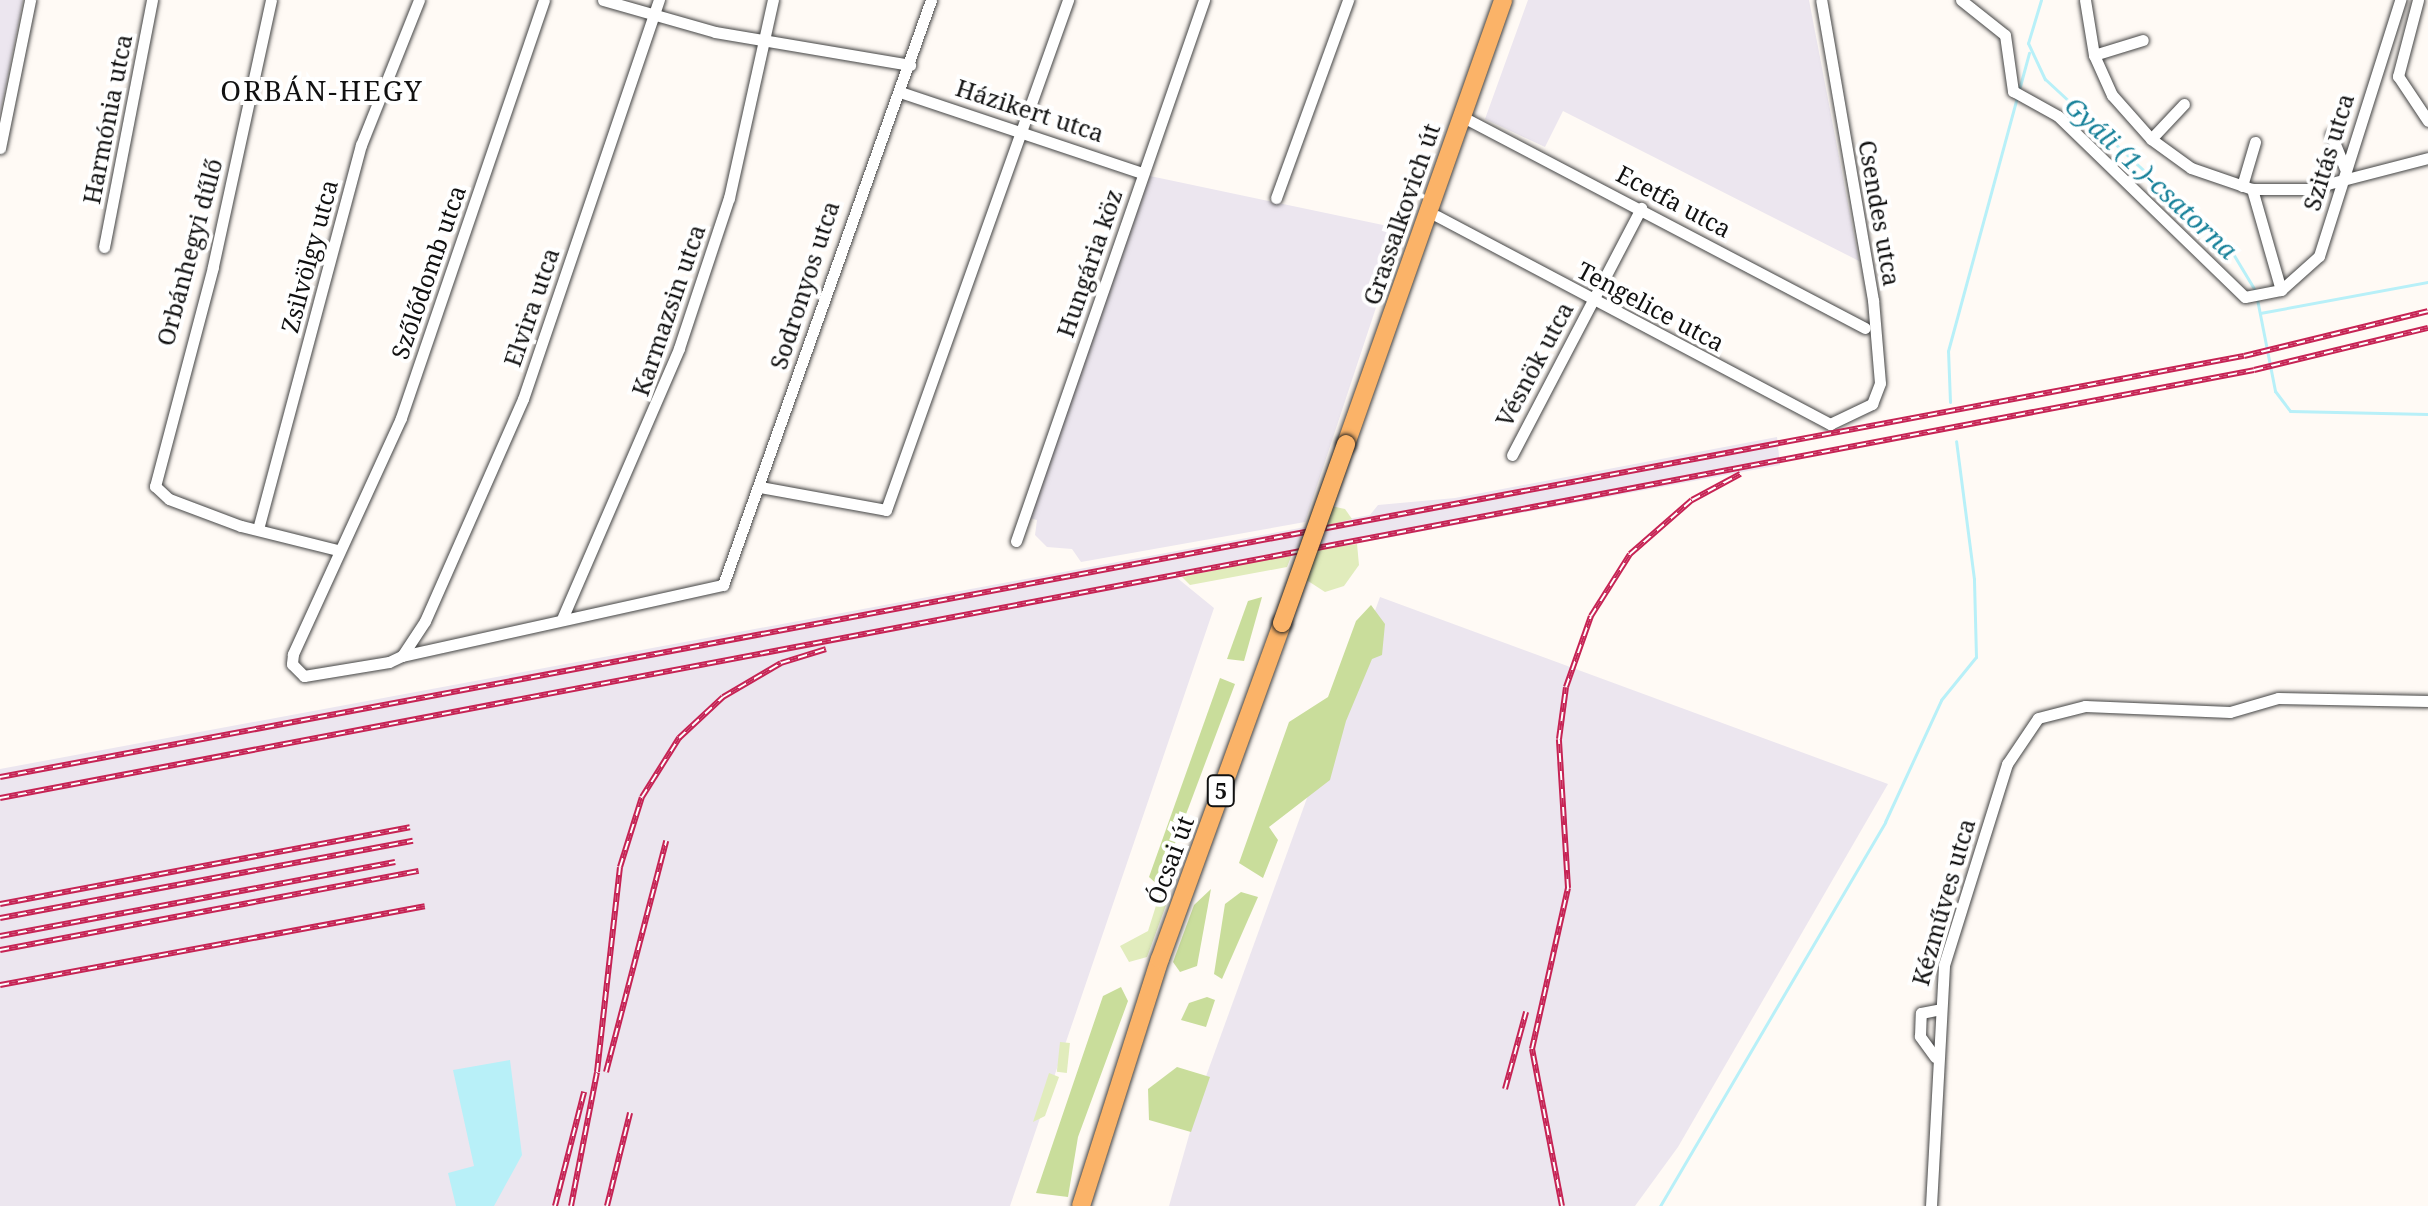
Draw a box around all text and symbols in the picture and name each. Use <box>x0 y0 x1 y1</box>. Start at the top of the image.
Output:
street label: Harmónia utca <box>76 32 138 206</box>
district label: ORBÁN-HEGY <box>220 73 424 107</box>
street label: Házikert utca <box>952 73 1108 147</box>
water label: Gyáli (1.)-csatorna <box>2058 90 2244 266</box>
street label: Szitás utca <box>2297 90 2359 214</box>
street label: Grassalkovich út <box>1356 119 1446 309</box>
street label: Csendes utca <box>1853 138 1907 288</box>
street label: Orbánhegyi dűlő <box>150 155 228 349</box>
street label: Ecetfa utca <box>1612 159 1736 243</box>
street label: Zsilvölgy utca <box>275 176 343 336</box>
street label: Szőlődomb utca <box>385 181 471 363</box>
street label: Hungária köz <box>1050 185 1128 341</box>
street label: Sodronyos utca <box>763 197 845 373</box>
street label: Karmazsin utca <box>625 221 711 399</box>
street label: Elvira utca <box>497 244 565 370</box>
street label: Tengelice utca <box>1572 255 1730 357</box>
street label: Vésnök utca <box>1489 297 1579 431</box>
road number: 5 <box>1205 773 1237 809</box>
street label: Ócsai út <box>1141 812 1199 908</box>
street label: Kézműves utca <box>1905 815 1981 989</box>

